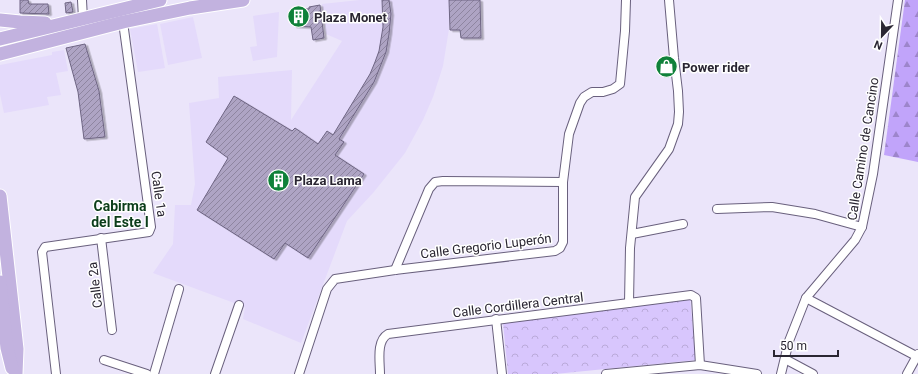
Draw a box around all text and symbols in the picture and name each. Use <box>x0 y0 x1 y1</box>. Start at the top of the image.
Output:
building icon: Plaza Monet <box>286 4 312 30</box>
place label: Plaza Monet <box>314 10 388 25</box>
north arrow <box>862 16 902 56</box>
text: N <box>872 37 884 52</box>
shop icon: Power rider <box>653 54 679 80</box>
place label: Power rider <box>682 60 750 75</box>
street label: Calle Camino de Cancino <box>844 76 882 222</box>
building icon: Plaza Lama <box>266 167 292 193</box>
street label: Calle 1a <box>148 170 170 218</box>
place label: Plaza Lama <box>294 173 362 188</box>
district label: Cabirma del Este I <box>91 198 149 230</box>
street label: Calle Gregorio Luperón <box>420 231 552 261</box>
street label: Calle 2a <box>85 261 105 309</box>
street label: Calle Cordillera Central <box>452 290 584 320</box>
scale bar <box>774 332 838 358</box>
text: 50 m <box>780 339 807 353</box>

